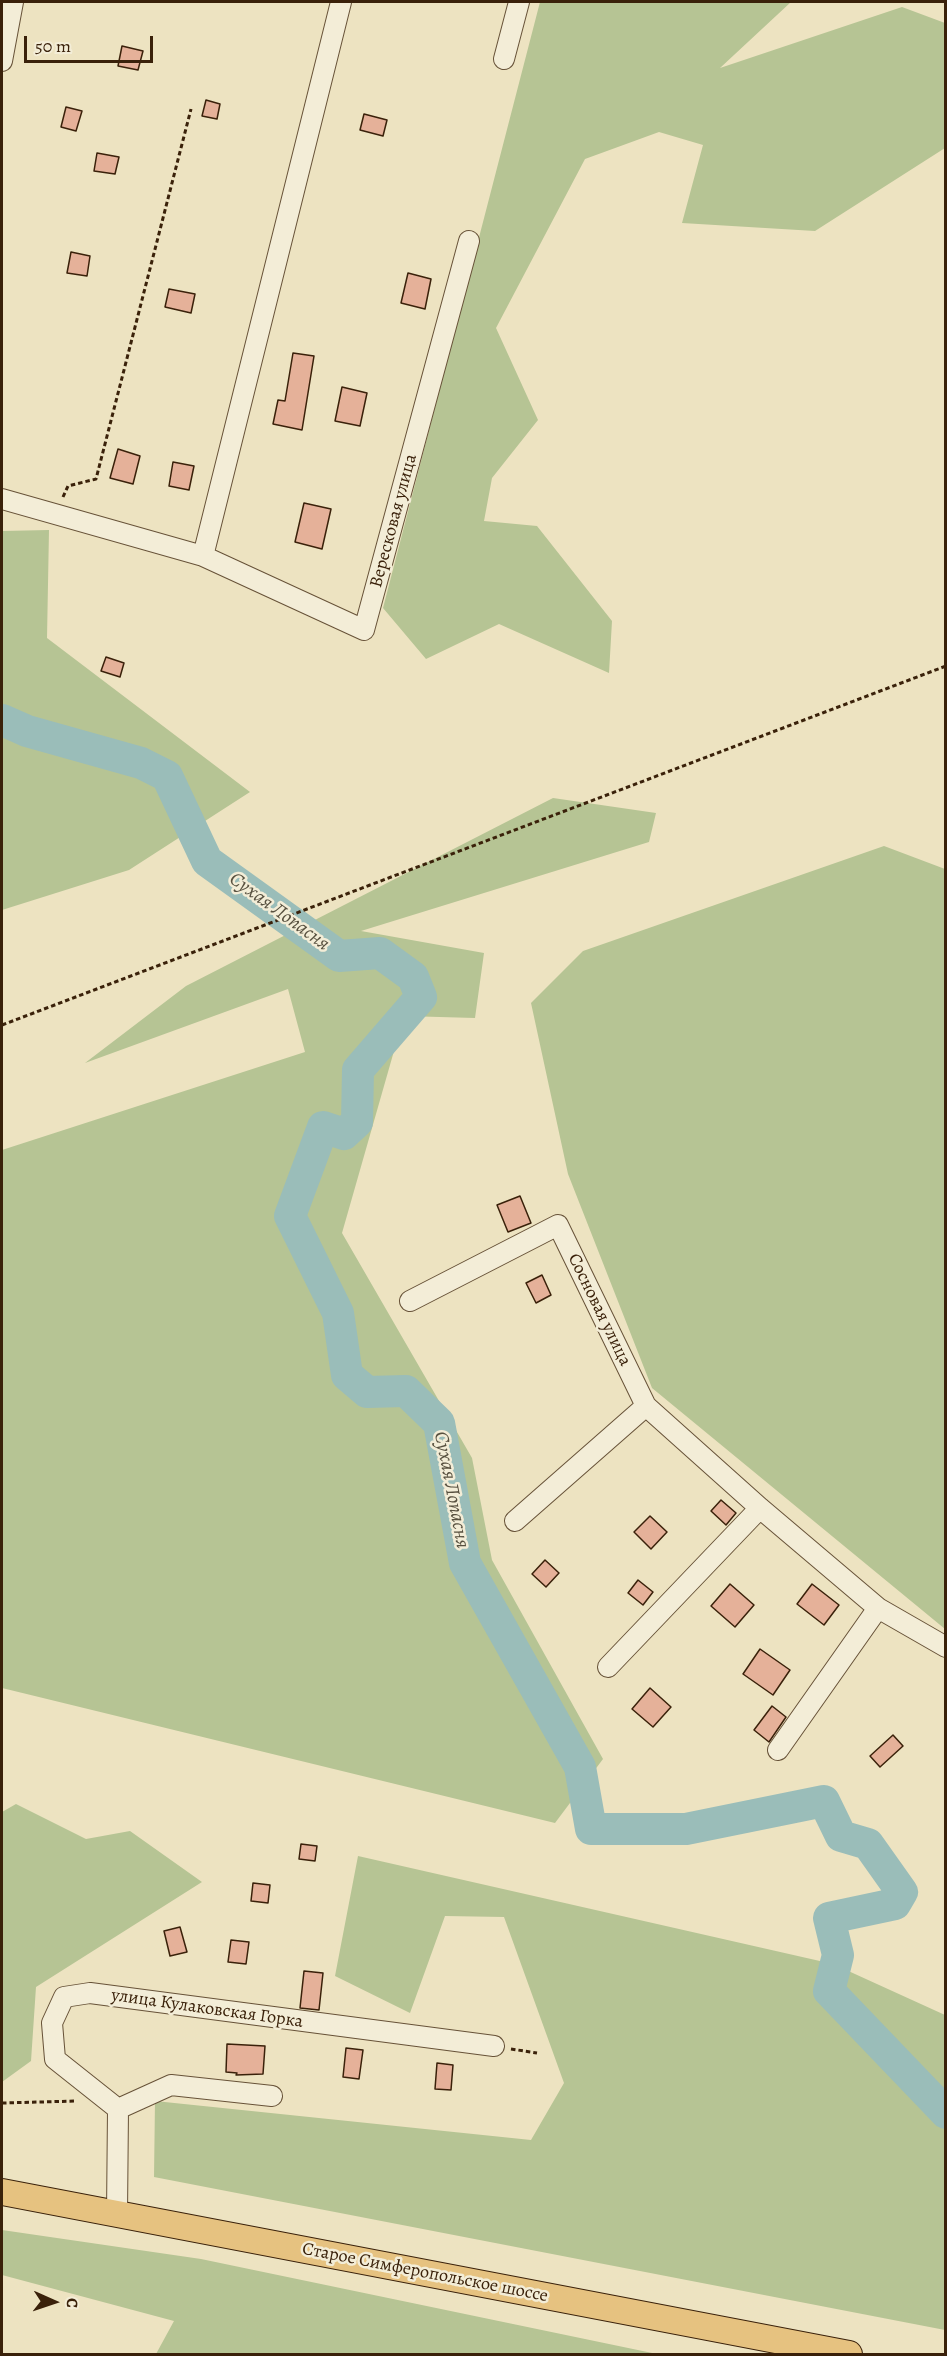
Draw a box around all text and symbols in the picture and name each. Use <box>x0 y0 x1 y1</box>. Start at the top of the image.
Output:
scale bar <box>27 24 156 62</box>
text: 50 m <box>35 34 71 58</box>
street label: Вересковая улица <box>366 452 422 590</box>
water label: Сухая Лопасня <box>224 868 334 956</box>
street label: Сосновая улица <box>562 1250 636 1370</box>
water label: Сухая Лопасня <box>428 1430 474 1550</box>
street label: улица Кулаковская Горка <box>110 1985 304 2033</box>
street label: Старое Симферопольское шоссе <box>300 2239 550 2307</box>
north arrow <box>24 2272 84 2332</box>
text: С <box>61 2297 83 2308</box>

